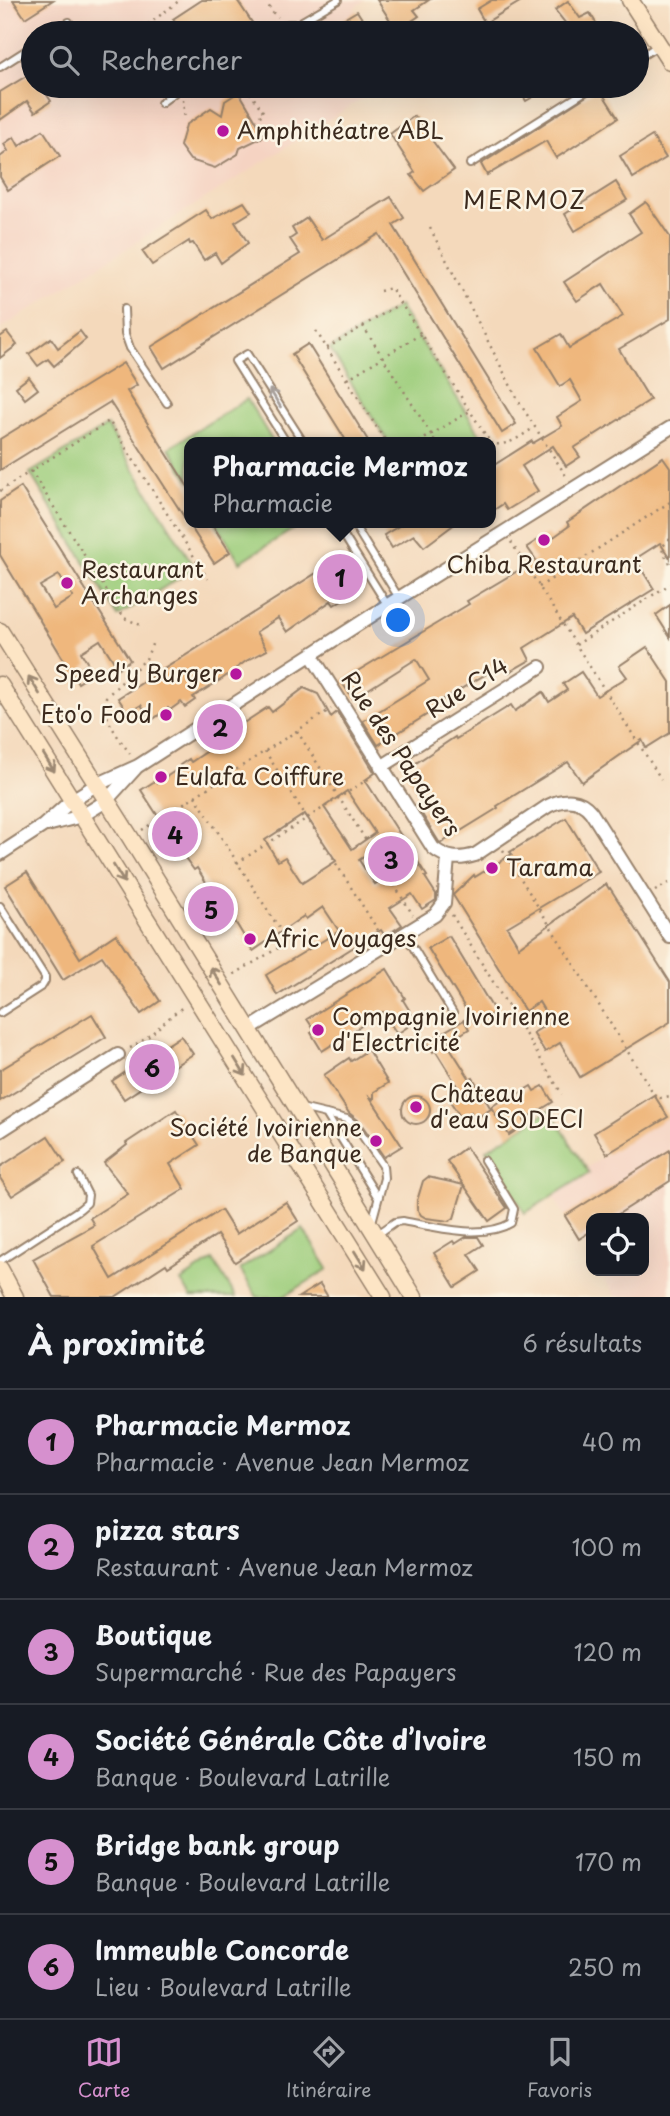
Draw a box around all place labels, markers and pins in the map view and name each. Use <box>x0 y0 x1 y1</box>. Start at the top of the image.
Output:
place label: Amphithéatre ABL <box>237 112 444 147</box>
marker: Amphithéatre ABL <box>215 123 231 139</box>
marker: Chiba Restaurant <box>536 532 552 548</box>
place label: Chiba Restaurant <box>447 546 641 581</box>
place label: Restaurant Archanges <box>81 551 204 612</box>
pin: 1 <box>317 551 363 603</box>
marker: Restaurant Archanges <box>59 575 75 591</box>
place label: Speed'y Burger <box>55 655 222 690</box>
marker: Speed'y Burger <box>228 666 244 682</box>
place label: Eto'o Food <box>41 696 152 731</box>
pin: 2 <box>197 701 243 753</box>
marker: Eto'o Food <box>158 707 174 723</box>
place label: Eulafa Coiffure <box>175 758 344 793</box>
marker: Eulafa Coiffure <box>153 769 169 785</box>
pin: 4 <box>152 808 198 860</box>
pin: 3 <box>368 833 414 885</box>
place label: Tarama <box>506 849 593 884</box>
marker: Tarama <box>484 860 500 876</box>
pin: 5 <box>188 883 234 935</box>
place label: Afric Voyages <box>264 920 417 955</box>
marker: Afric Voyages <box>242 931 258 947</box>
place label: Compagnie Ivoirienne d'Electricité <box>332 998 570 1059</box>
marker: Compagnie Ivoirienne d'Electricité <box>310 1022 326 1038</box>
pin: 6 <box>129 1041 175 1093</box>
place label: Château d'eau SODECI <box>430 1075 584 1136</box>
marker: Château d'eau SODECI <box>408 1099 424 1115</box>
place label: Société Ivoirienne de Banque <box>169 1109 362 1170</box>
marker: Société Ivoirienne de Banque <box>368 1133 384 1149</box>

